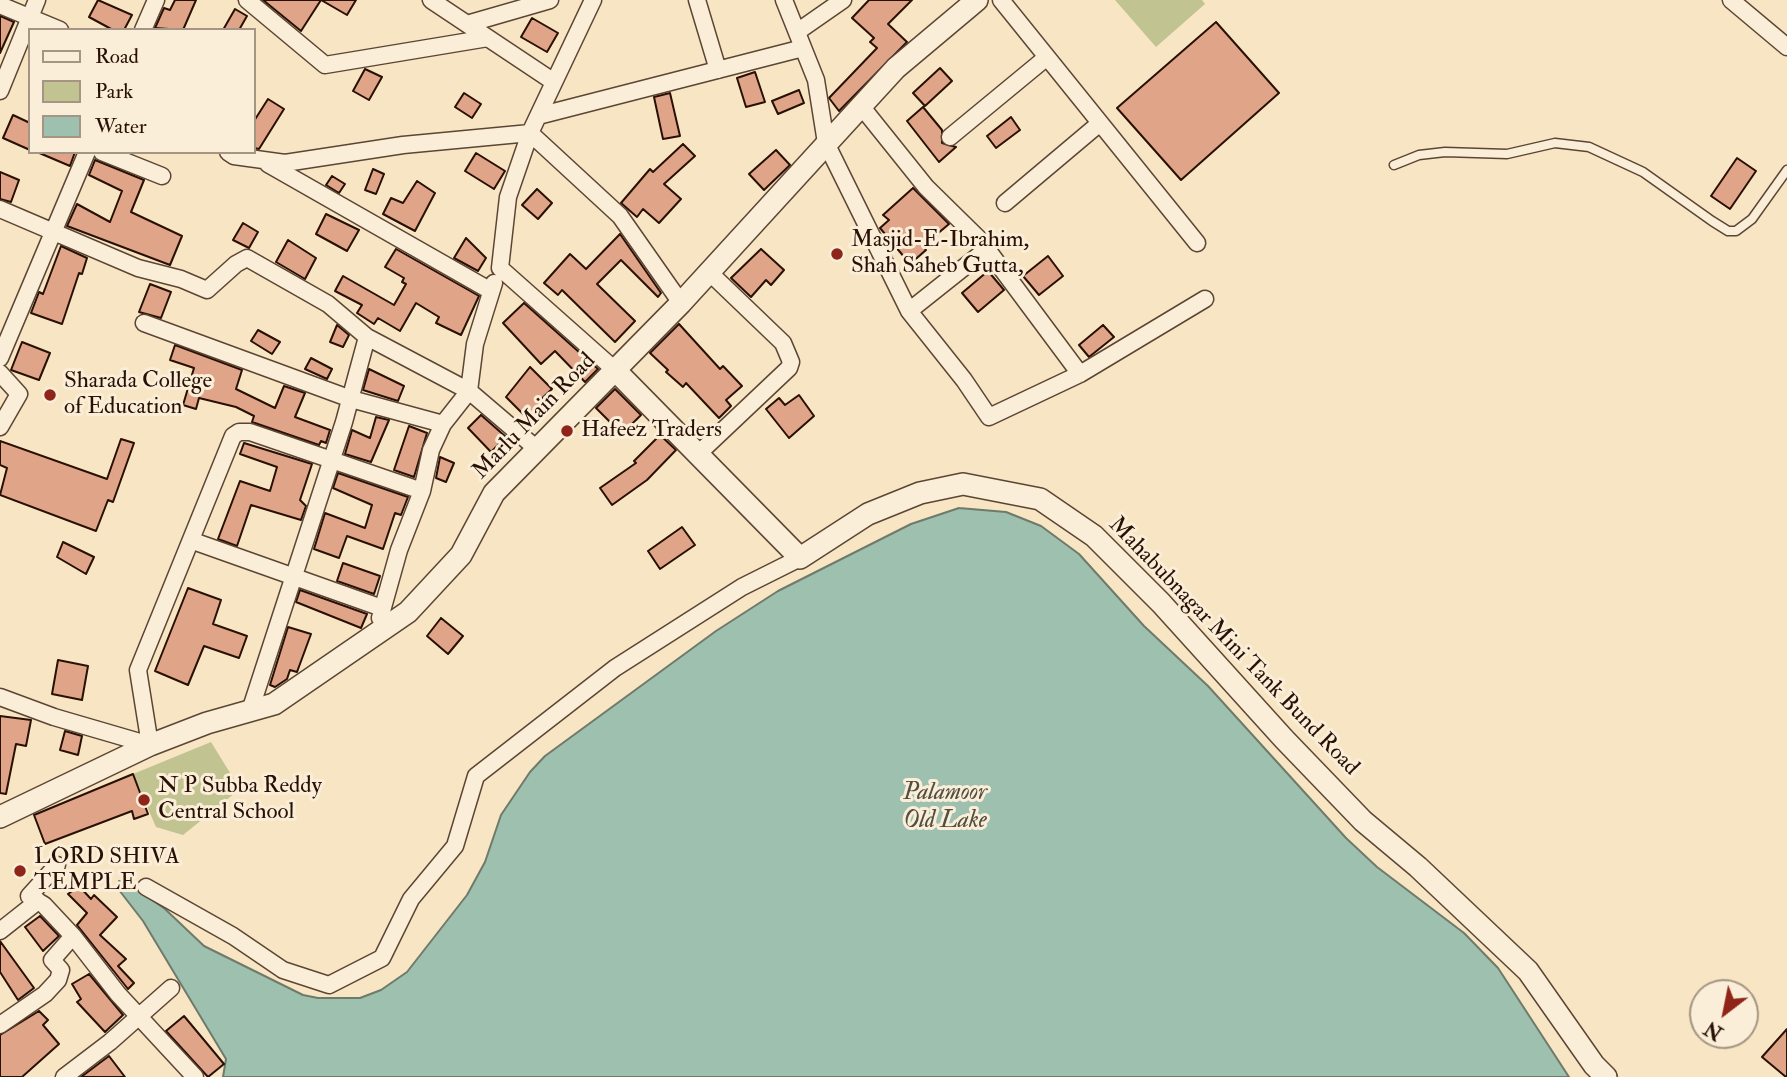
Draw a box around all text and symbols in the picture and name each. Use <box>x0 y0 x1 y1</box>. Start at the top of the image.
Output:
legend <box>28 28 256 154</box>
text: Road <box>95 43 139 70</box>
text: Park <box>95 78 133 105</box>
text: Water <box>95 113 147 140</box>
place label: Masjid-E-Ibrahim, Shah Saheb Gutta, <box>851 227 1029 281</box>
marker: Masjid-E-Ibrahim, Shah Saheb Gutta, <box>829 246 845 262</box>
street label: Marlu Main Road <box>468 348 602 486</box>
place label: Sharada College of Education <box>64 368 212 422</box>
marker: Sharada College of Education <box>42 387 58 403</box>
place label: Hafeez Traders <box>581 417 722 445</box>
marker: Hafeez Traders <box>559 423 575 439</box>
street label: Mahabubnagar Mini Tank Bund Road <box>1102 512 1364 782</box>
place label: N P Subba Reddy Central School <box>158 773 322 827</box>
water label: Palamoor Old Lake <box>903 780 987 836</box>
marker: N P Subba Reddy Central School <box>136 792 152 808</box>
place label: LORD SHIVA TEMPLE <box>34 844 180 898</box>
marker: LORD SHIVA TEMPLE <box>12 863 28 879</box>
north arrow <box>1689 979 1759 1049</box>
text: N <box>1700 1015 1728 1045</box>

